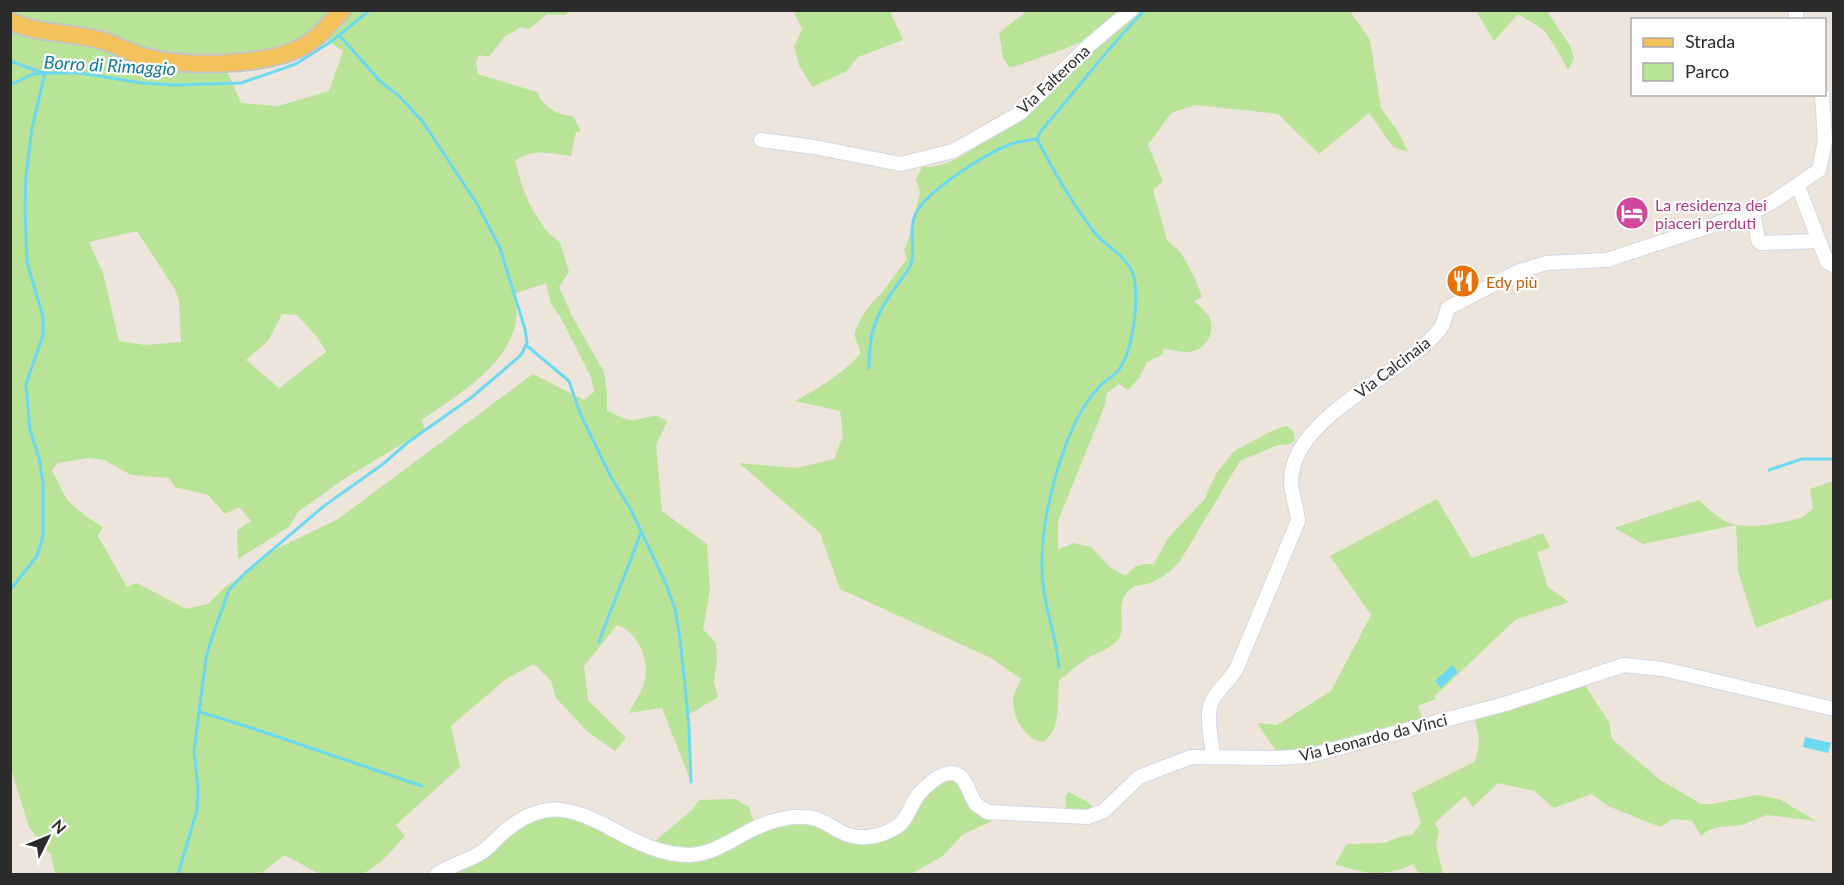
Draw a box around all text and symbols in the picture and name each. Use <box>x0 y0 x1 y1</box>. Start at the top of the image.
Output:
legend <box>1631 18 1826 96</box>
text: Strada <box>1685 30 1735 52</box>
street label: Via Falterona <box>1013 41 1093 117</box>
water label: Borro di Rimaggio <box>43 51 177 79</box>
text: Parco <box>1685 60 1729 82</box>
hotel icon: La residenza dei piaceri perduti <box>1614 195 1650 231</box>
place label: La residenza dei piaceri perduti <box>1655 195 1767 232</box>
restaurant icon: Edy più <box>1445 263 1481 299</box>
place label: Edy più <box>1486 272 1538 291</box>
street label: Via Calcinaia <box>1351 333 1433 401</box>
street label: Via Leonardo da Vinci <box>1297 709 1449 765</box>
north arrow <box>18 807 78 867</box>
text: N <box>48 815 70 837</box>

